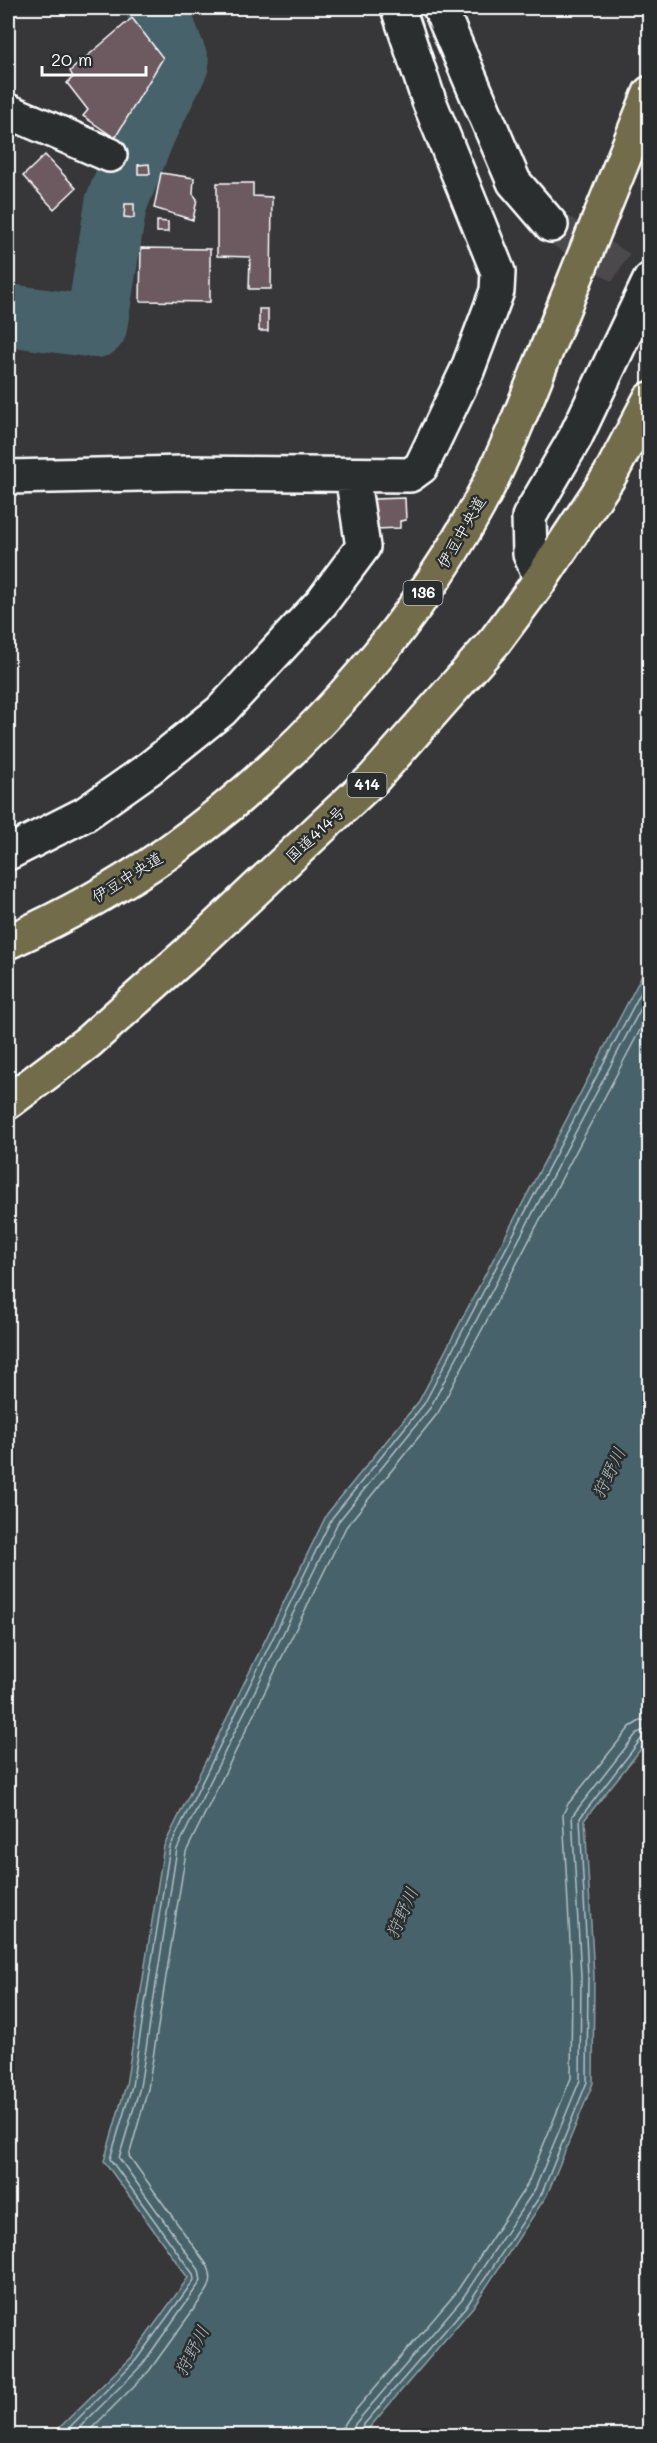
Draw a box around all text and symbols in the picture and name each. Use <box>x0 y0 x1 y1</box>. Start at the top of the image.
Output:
scale bar <box>42 39 146 77</box>
text: 20 m <box>51 47 92 71</box>
street label: 伊豆中央道 <box>431 492 490 572</box>
road number: 136 <box>404 581 442 605</box>
road number: 414 <box>348 773 386 797</box>
street label: 国道414号 <box>280 801 349 867</box>
street label: 伊豆中央道 <box>87 846 166 907</box>
water label: 狩野川 <box>585 1443 631 1502</box>
water label: 狩野川 <box>379 1883 423 1942</box>
water label: 狩野川 <box>168 2321 214 2380</box>

